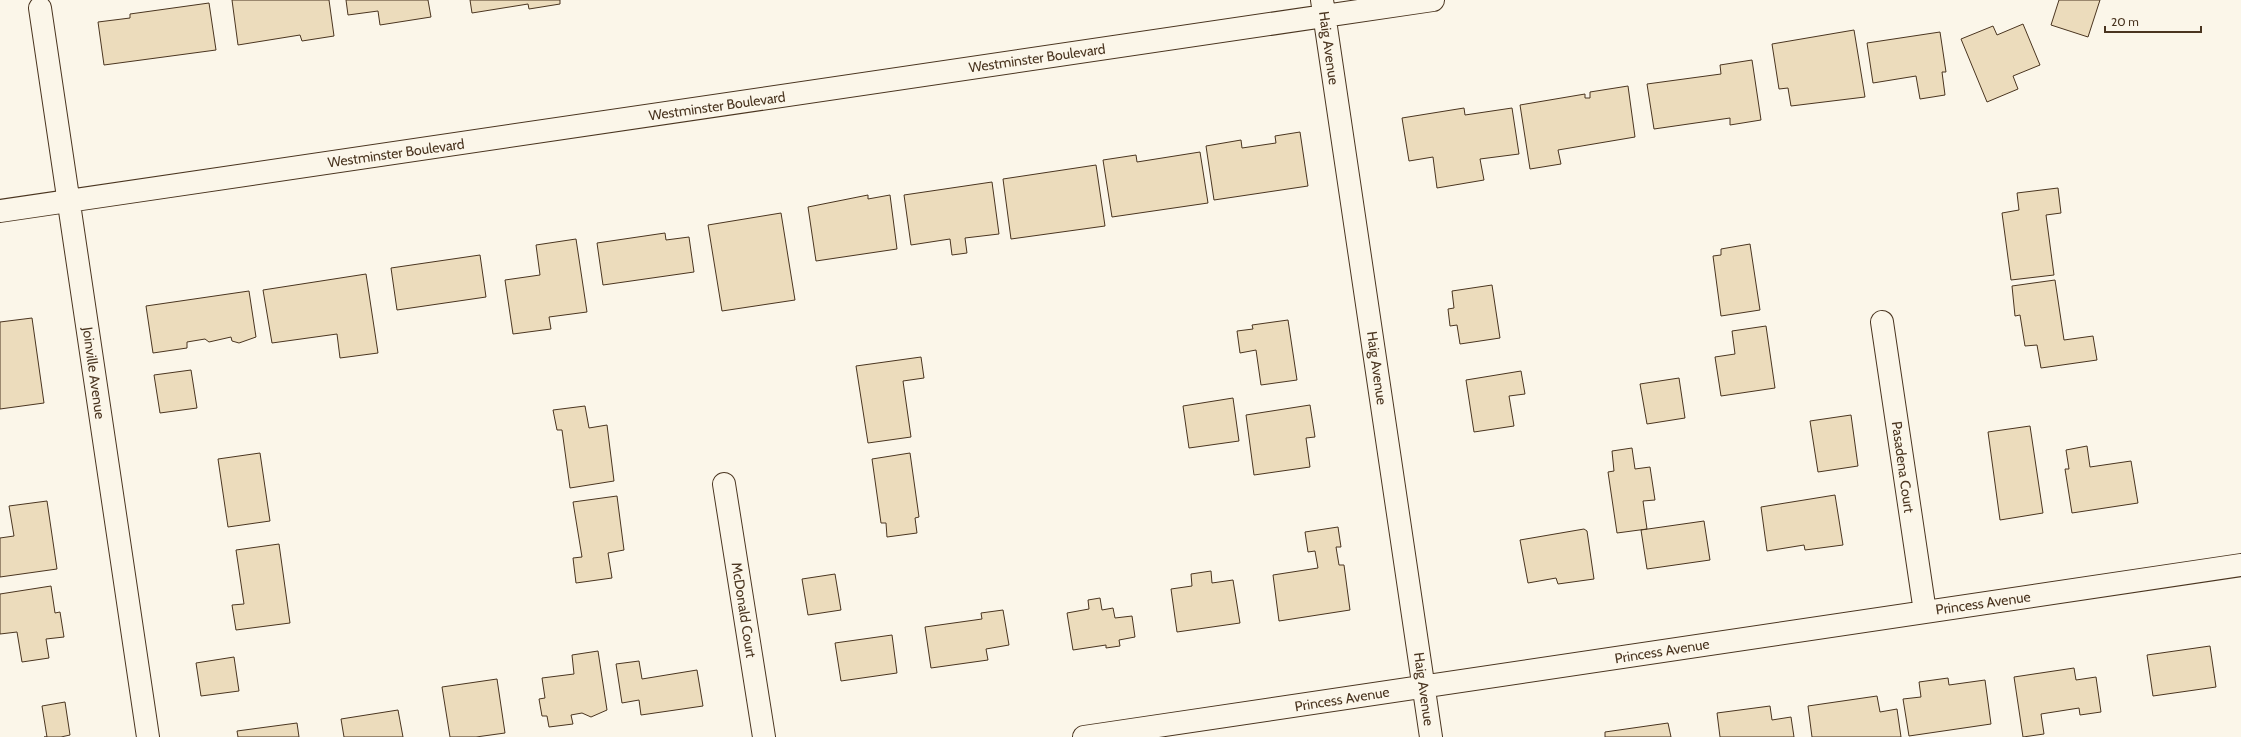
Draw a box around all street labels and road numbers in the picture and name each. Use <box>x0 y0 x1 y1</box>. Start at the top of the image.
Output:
street label: Haig Avenue <box>1315 10 1343 86</box>
street label: Westminster Boulevard <box>967 39 1107 77</box>
street label: Westminster Boulevard <box>647 87 787 125</box>
street label: Westminster Boulevard <box>326 134 466 172</box>
street label: Joinville Avenue <box>78 325 109 420</box>
street label: Haig Avenue <box>1363 330 1391 406</box>
street label: Pasadena Court <box>1888 420 1918 514</box>
street label: McDonald Court <box>728 561 760 659</box>
street label: Princess Avenue <box>1934 587 2032 619</box>
street label: Princess Avenue <box>1613 635 1711 667</box>
street label: Haig Avenue <box>1410 651 1438 727</box>
street label: Princess Avenue <box>1293 683 1391 715</box>

